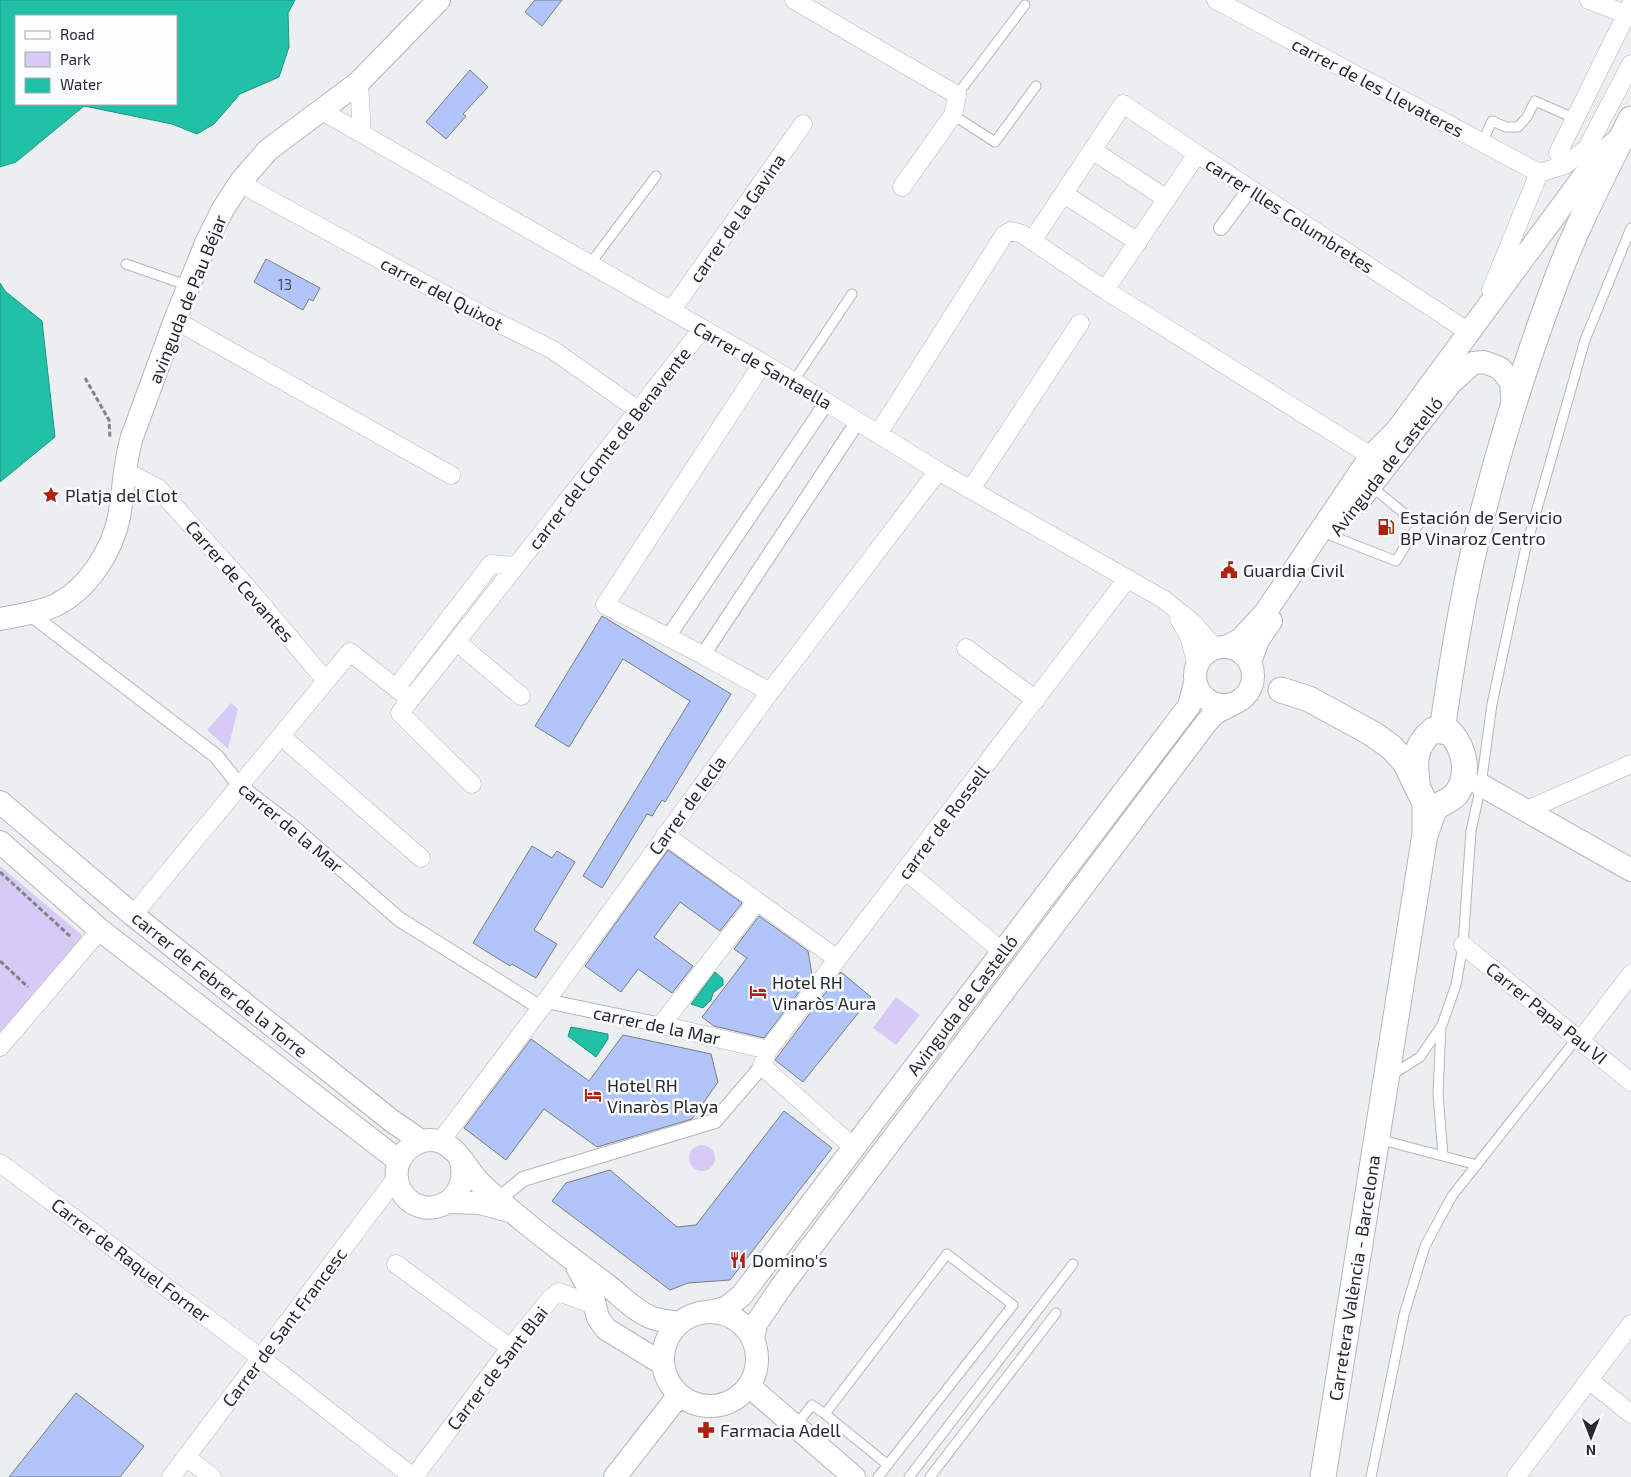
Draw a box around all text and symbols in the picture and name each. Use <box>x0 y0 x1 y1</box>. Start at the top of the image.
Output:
legend <box>15 15 178 105</box>
text: Road <box>60 25 95 43</box>
street label: carrer de les Llevateres <box>1288 32 1468 142</box>
text: Park <box>60 50 91 68</box>
text: Water <box>60 75 102 93</box>
street label: carrer de la Gavina <box>684 149 790 287</box>
street label: carrer Illes Columbretes <box>1202 152 1378 278</box>
street label: avinguda de Pau Béjar <box>143 211 231 387</box>
street label: carrer del Quixot <box>377 251 507 335</box>
house number: 13 <box>278 275 292 293</box>
street label: Carrer de Santaella <box>690 316 836 414</box>
street label: carrer del Comte de Benavente <box>523 343 695 553</box>
street label: Avinguda de Castelló <box>1325 392 1447 540</box>
place label: Platja del Clot <box>65 484 178 506</box>
place icon: Platja del Clot <box>41 485 61 505</box>
place label: Estación de Servicio BP Vinaroz Centro <box>1400 506 1562 549</box>
street label: Carrer de Cevantes <box>181 516 299 646</box>
fuel station icon: Estación de Servicio BP Vinaroz Centro <box>1376 517 1396 537</box>
place label: Guardia Civil <box>1243 559 1345 581</box>
public building icon: Guardia Civil <box>1219 560 1239 580</box>
street label: Carrer de Iecla <box>644 751 730 859</box>
street label: carrer de Rossell <box>893 760 993 883</box>
street label: carrer de la Mar <box>234 777 348 877</box>
street label: carrer de Febrer de la Torre <box>128 906 312 1062</box>
street label: Avinguda de Castelló <box>902 930 1022 1080</box>
street label: Carrer Papa Pau VI <box>1482 957 1612 1069</box>
place label: Hotel RH Vinaròs Aura <box>772 971 876 1014</box>
hotel icon: Hotel RH Vinaròs Aura <box>748 982 768 1002</box>
street label: carrer de la Mar <box>591 1001 723 1049</box>
place label: Hotel RH Vinaròs Playa <box>607 1074 718 1117</box>
hotel icon: Hotel RH Vinaròs Playa <box>583 1085 603 1105</box>
street label: Carretera València - Barcelona <box>1324 1154 1384 1402</box>
street label: Carrer de Raquel Forner <box>47 1193 215 1327</box>
street label: Carrer de Sant Francesc <box>217 1243 351 1411</box>
place label: Domino's <box>752 1249 828 1271</box>
restaurant icon: Domino's <box>728 1250 748 1270</box>
street label: Carrer de Sant Blai <box>442 1302 552 1434</box>
north arrow <box>1566 1412 1616 1462</box>
place label: Farmacia Adell <box>720 1419 841 1441</box>
pharmacy icon: Farmacia Adell <box>696 1420 716 1440</box>
text: N <box>1586 1442 1596 1459</box>

